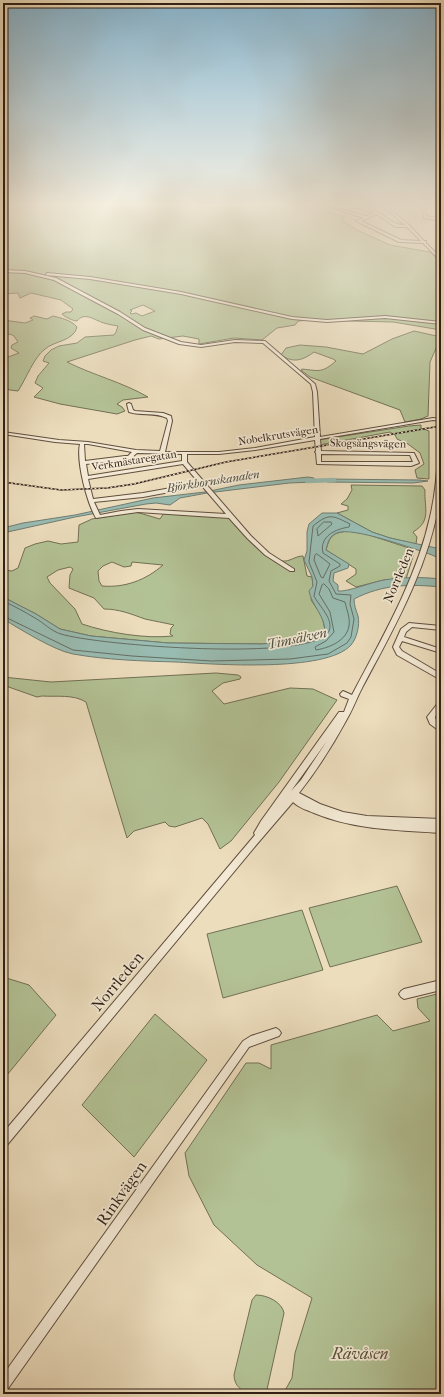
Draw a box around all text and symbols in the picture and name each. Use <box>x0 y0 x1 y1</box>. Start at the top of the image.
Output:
street label: Nobelkrutsvägen <box>237 423 320 448</box>
street label: Skogsängsvägen <box>330 436 407 451</box>
street label: Verkmästaregatan <box>90 447 178 474</box>
water label: Björkbornskanalen <box>165 467 261 495</box>
street label: Norrleden <box>380 545 417 605</box>
water label: Timsälven <box>266 624 329 653</box>
street label: Norrleden <box>87 947 148 1015</box>
street label: Rinkvägen <box>92 1157 151 1229</box>
park label: Rävåsen <box>330 1344 389 1363</box>

